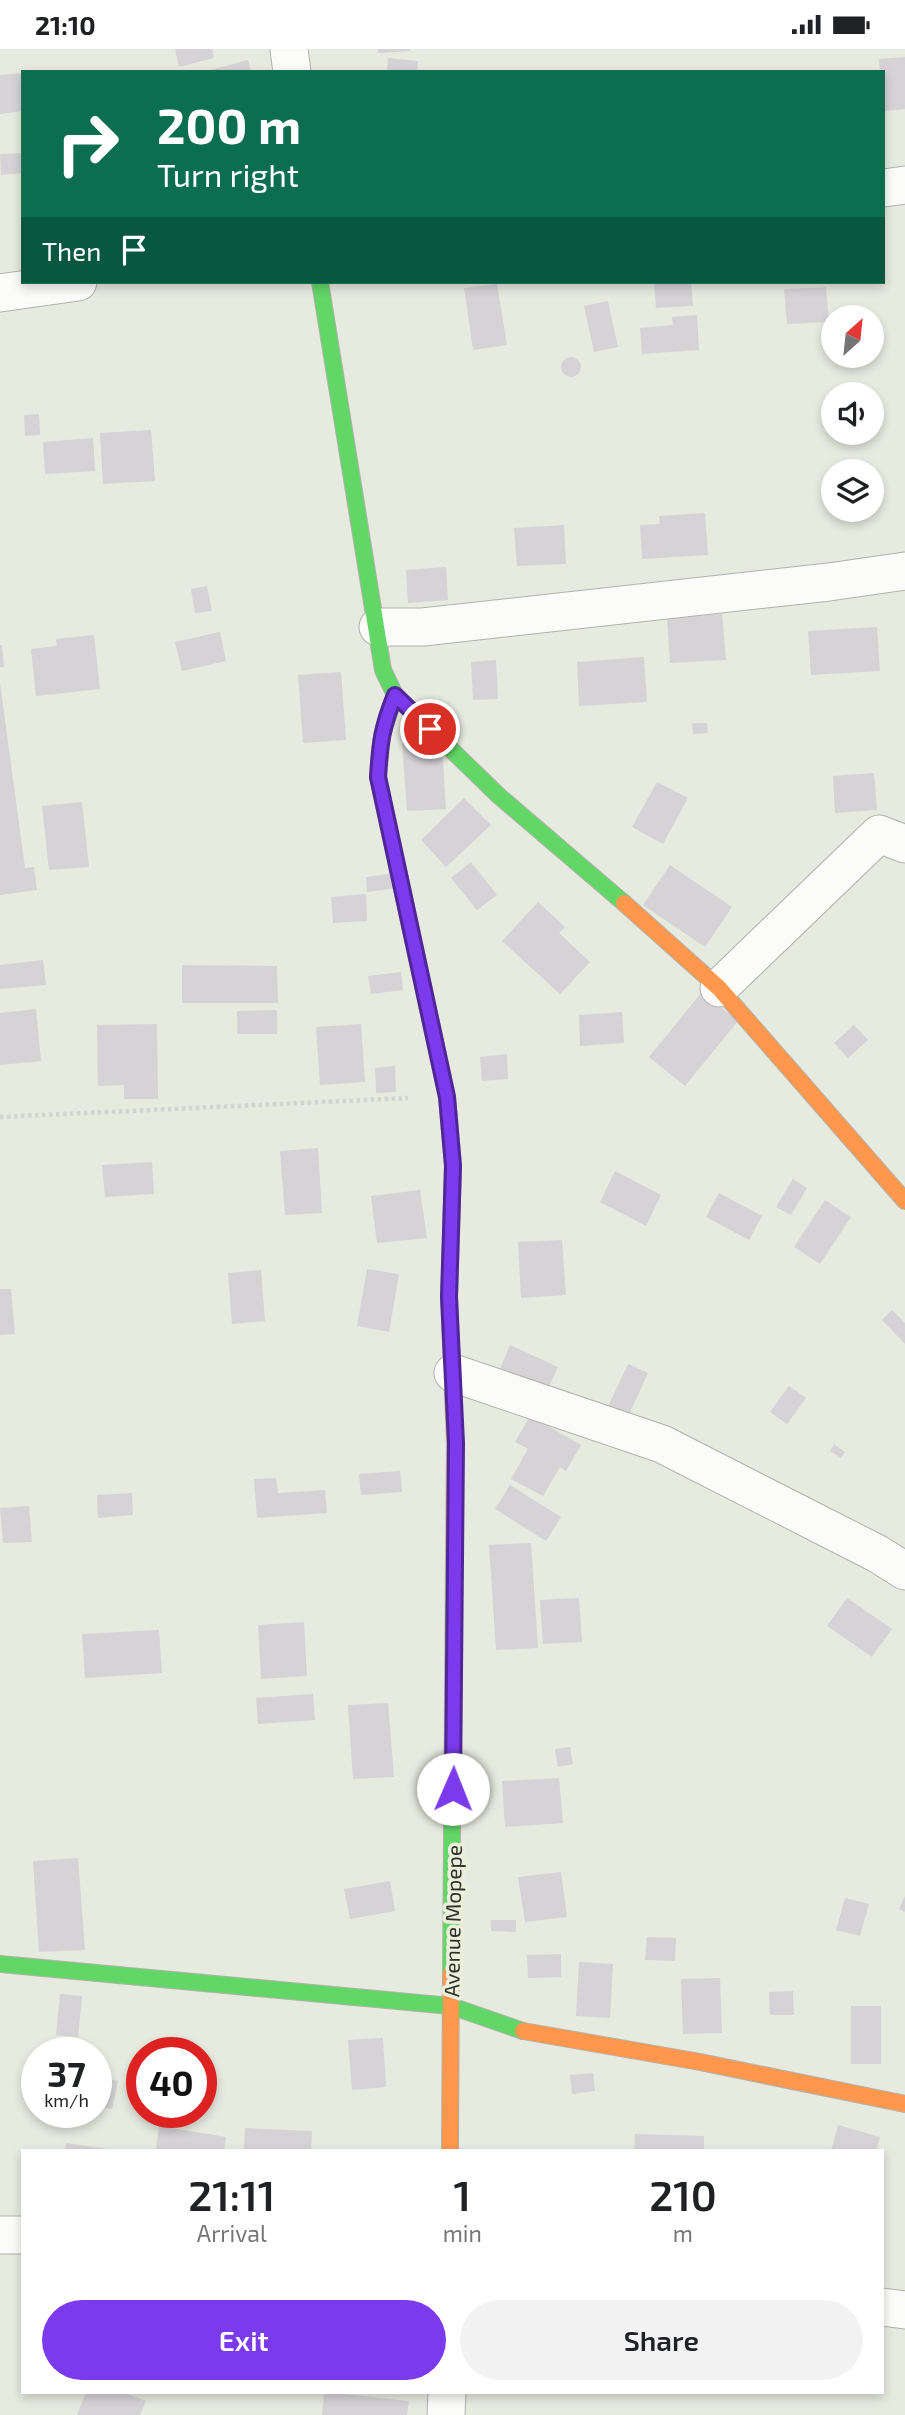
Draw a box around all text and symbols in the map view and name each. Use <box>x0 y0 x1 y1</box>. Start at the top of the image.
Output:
text: 21:10 <box>35 9 96 40</box>
text: 200 m <box>157 95 301 154</box>
icon: right <box>42 98 133 189</box>
text: Turn right <box>157 155 299 193</box>
icon: arrive <box>115 231 153 269</box>
text: Then <box>42 235 101 266</box>
north arrow <box>821 305 884 367</box>
map controls <box>821 305 884 522</box>
button: sound <box>821 382 884 445</box>
button: layers <box>821 459 884 522</box>
pin <box>400 699 460 759</box>
icon: arrive <box>411 710 449 748</box>
position arrow <box>416 1752 490 1826</box>
street label: Avenue Mopepe <box>438 1845 466 1997</box>
speed limit sign: 40 <box>126 2037 217 2128</box>
text: 37 <box>47 2052 86 2094</box>
text: km/h <box>44 2089 89 2111</box>
text: 21:11 <box>188 2169 275 2219</box>
text: 1 <box>453 2169 471 2219</box>
text: 210 <box>649 2169 717 2219</box>
text: Arrival <box>197 2219 267 2247</box>
text: min <box>443 2219 482 2247</box>
text: m <box>673 2219 693 2247</box>
button: Exit <box>42 2300 446 2380</box>
button: Share <box>460 2300 863 2380</box>

